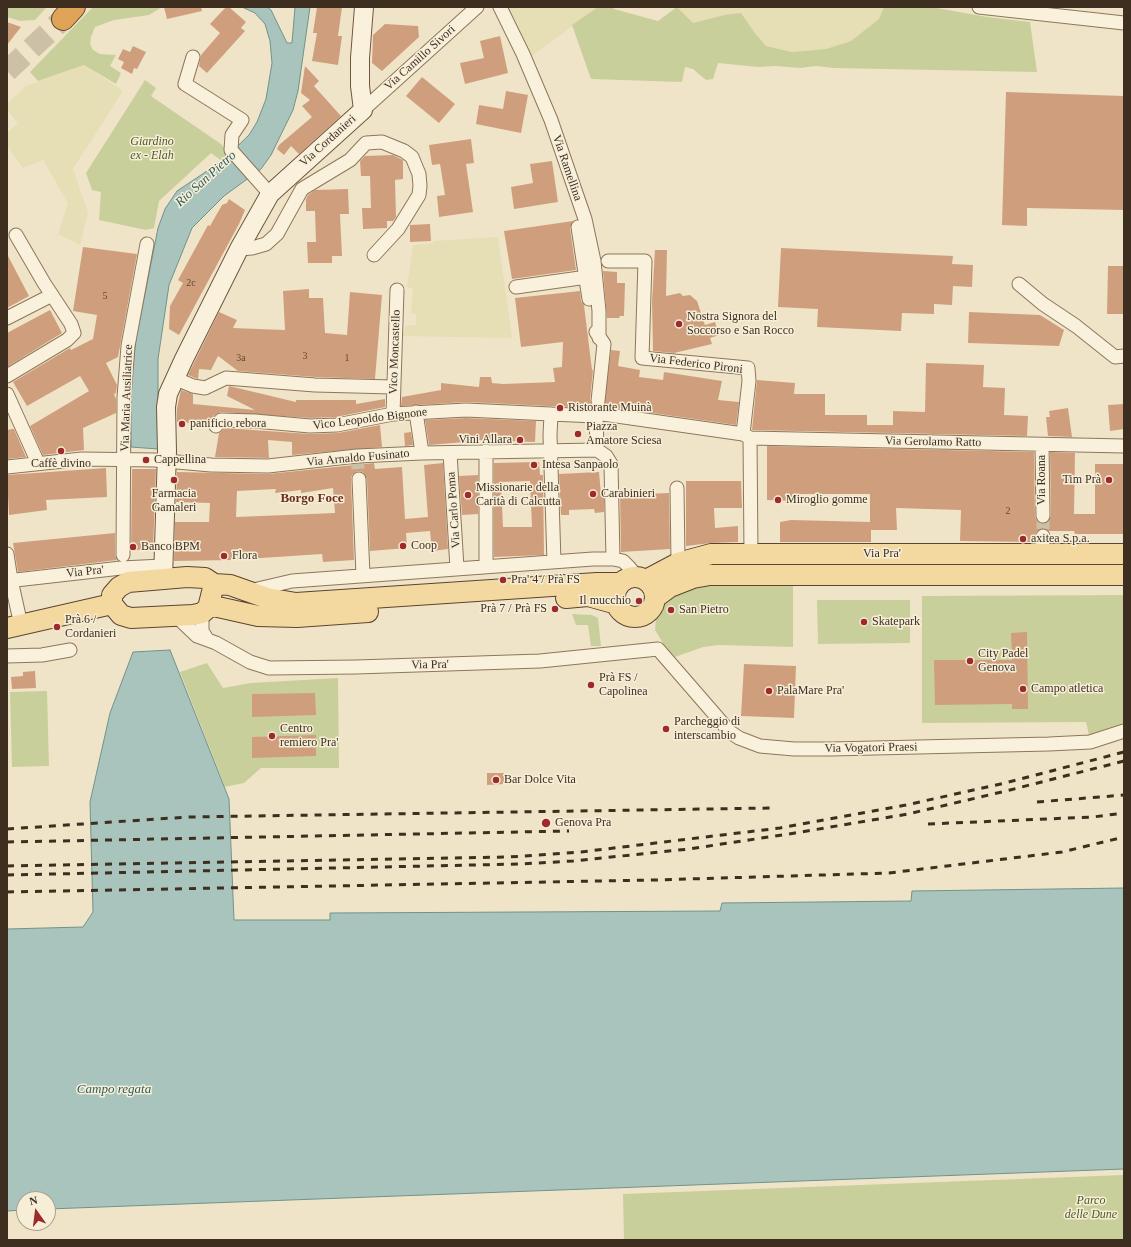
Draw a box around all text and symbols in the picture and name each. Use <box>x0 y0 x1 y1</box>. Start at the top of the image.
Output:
street label: Via Camillo Sivori <box>382 22 458 94</box>
street label: Via Cordanieri <box>297 112 359 170</box>
street label: Via Ramellina <box>549 133 585 203</box>
park label: Giardino ex - Elah <box>130 135 174 163</box>
water label: Rio San Pietro <box>173 148 239 210</box>
house number: 2c <box>186 277 196 289</box>
house number: 5 <box>102 290 108 302</box>
street label: Vico Moncastello <box>386 309 404 395</box>
place label: Nostra Signora del Soccorso e San Rocco <box>687 310 794 338</box>
marker: Nostra Signora del Soccorso e San Rocco <box>674 319 684 329</box>
street label: Via Maria Ausiliatrice <box>118 344 136 452</box>
house number: 3 <box>302 350 308 362</box>
street label: Via Federico Pironi <box>649 351 743 377</box>
house number: 3a <box>236 352 246 364</box>
house number: 1 <box>344 352 350 364</box>
place label: Ristorante Muinà <box>568 401 652 415</box>
marker: Ristorante Muinà <box>555 403 565 413</box>
street label: Vico Leopoldo Bignone <box>312 405 428 433</box>
place label: panificio rebora <box>190 417 266 431</box>
marker: panificio rebora <box>177 419 187 429</box>
place label: Piazza Amatore Sciesa <box>586 420 662 448</box>
marker: Piazza Amatore Sciesa <box>573 429 583 439</box>
place label: Vini Allara <box>458 433 512 447</box>
street label: Via Gerolamo Ratto <box>885 434 981 450</box>
marker: Vini Allara <box>515 435 525 445</box>
marker: Caffè divino <box>56 446 66 456</box>
street label: Via Arnaldo Fusinato <box>306 446 410 470</box>
place label: Cappellina <box>154 453 206 467</box>
marker: Cappellina <box>141 455 151 465</box>
street label: Via Roana <box>1035 455 1049 505</box>
place label: Caffè divino <box>31 457 91 471</box>
place label: Intesa Sanpaolo <box>542 458 618 472</box>
marker: Intesa Sanpaolo <box>529 460 539 470</box>
street label: Via Carlo Poma <box>444 471 464 549</box>
place label: Tim Prà <box>1062 473 1101 487</box>
marker: Farmacia Gamaleri <box>169 475 179 485</box>
marker: Tim Prà <box>1104 475 1114 485</box>
place label: Missionarie della Carità di Calcutta <box>476 481 561 509</box>
place label: Farmacia Gamaleri <box>152 487 196 515</box>
place label: Carabinieri <box>601 487 655 501</box>
marker: Carabinieri <box>588 489 598 499</box>
marker: Missionarie della Carità di Calcutta <box>463 490 473 500</box>
district label: Borgo Foce <box>280 491 344 507</box>
place label: Miroglio gomme <box>786 493 868 507</box>
marker: Miroglio gomme <box>773 495 783 505</box>
house number: 2 <box>1006 505 1010 517</box>
place label: axitea S.p.a. <box>1031 532 1090 546</box>
marker: axitea S.p.a. <box>1018 534 1028 544</box>
place label: Coop <box>411 539 437 553</box>
place label: Banco BPM <box>141 540 200 554</box>
marker: Coop <box>398 541 408 551</box>
marker: Banco BPM <box>128 542 138 552</box>
street label: Via Pra' <box>863 547 901 561</box>
place label: Flora <box>232 549 257 563</box>
marker: Flora <box>219 551 229 561</box>
street label: Via Pra' <box>65 563 105 581</box>
place label: Pra' 4 / Prà FS <box>511 573 580 587</box>
marker: Pra' 4 / Prà FS <box>498 575 508 585</box>
place label: Il mucchio <box>579 594 631 608</box>
marker: Il mucchio <box>634 596 644 606</box>
place label: Prà 7 / Prà FS <box>480 602 547 616</box>
place label: San Pietro <box>679 603 729 617</box>
marker: Prà 7 / Prà FS <box>550 604 560 614</box>
marker: San Pietro <box>666 605 676 615</box>
place label: Prà 6 / Cordanieri <box>65 613 116 641</box>
place label: Skatepark <box>872 615 920 629</box>
marker: Skatepark <box>859 617 869 627</box>
marker: Prà 6 / Cordanieri <box>52 622 62 632</box>
place label: City Padel Genova <box>978 647 1028 675</box>
marker: City Padel Genova <box>965 656 975 666</box>
street label: Via Pra' <box>411 657 449 673</box>
place label: Prà FS / Capolinea <box>599 671 648 699</box>
marker: Prà FS / Capolinea <box>586 680 596 690</box>
place label: Campo atletica <box>1031 682 1103 696</box>
place label: PalaMare Pra' <box>777 684 844 698</box>
marker: Campo atletica <box>1018 684 1028 694</box>
marker: PalaMare Pra' <box>764 686 774 696</box>
place label: Parcheggio di interscambio <box>674 715 740 743</box>
place label: Centro remiero Pra' <box>280 722 338 750</box>
marker: Parcheggio di interscambio <box>661 724 671 734</box>
marker: Centro remiero Pra' <box>267 731 277 741</box>
street label: Via Vogatori Praesi <box>824 740 918 756</box>
place label: Bar Dolce Vita <box>504 773 576 787</box>
marker: Bar Dolce Vita <box>491 775 501 785</box>
place label: Genova Pra <box>555 816 611 830</box>
marker: Genova Pra <box>540 817 552 829</box>
water label: Campo regata <box>77 1082 151 1098</box>
north arrow <box>16 1191 56 1231</box>
text: N <box>28 1194 39 1207</box>
park label: Parco delle Dune <box>1065 1194 1117 1222</box>

